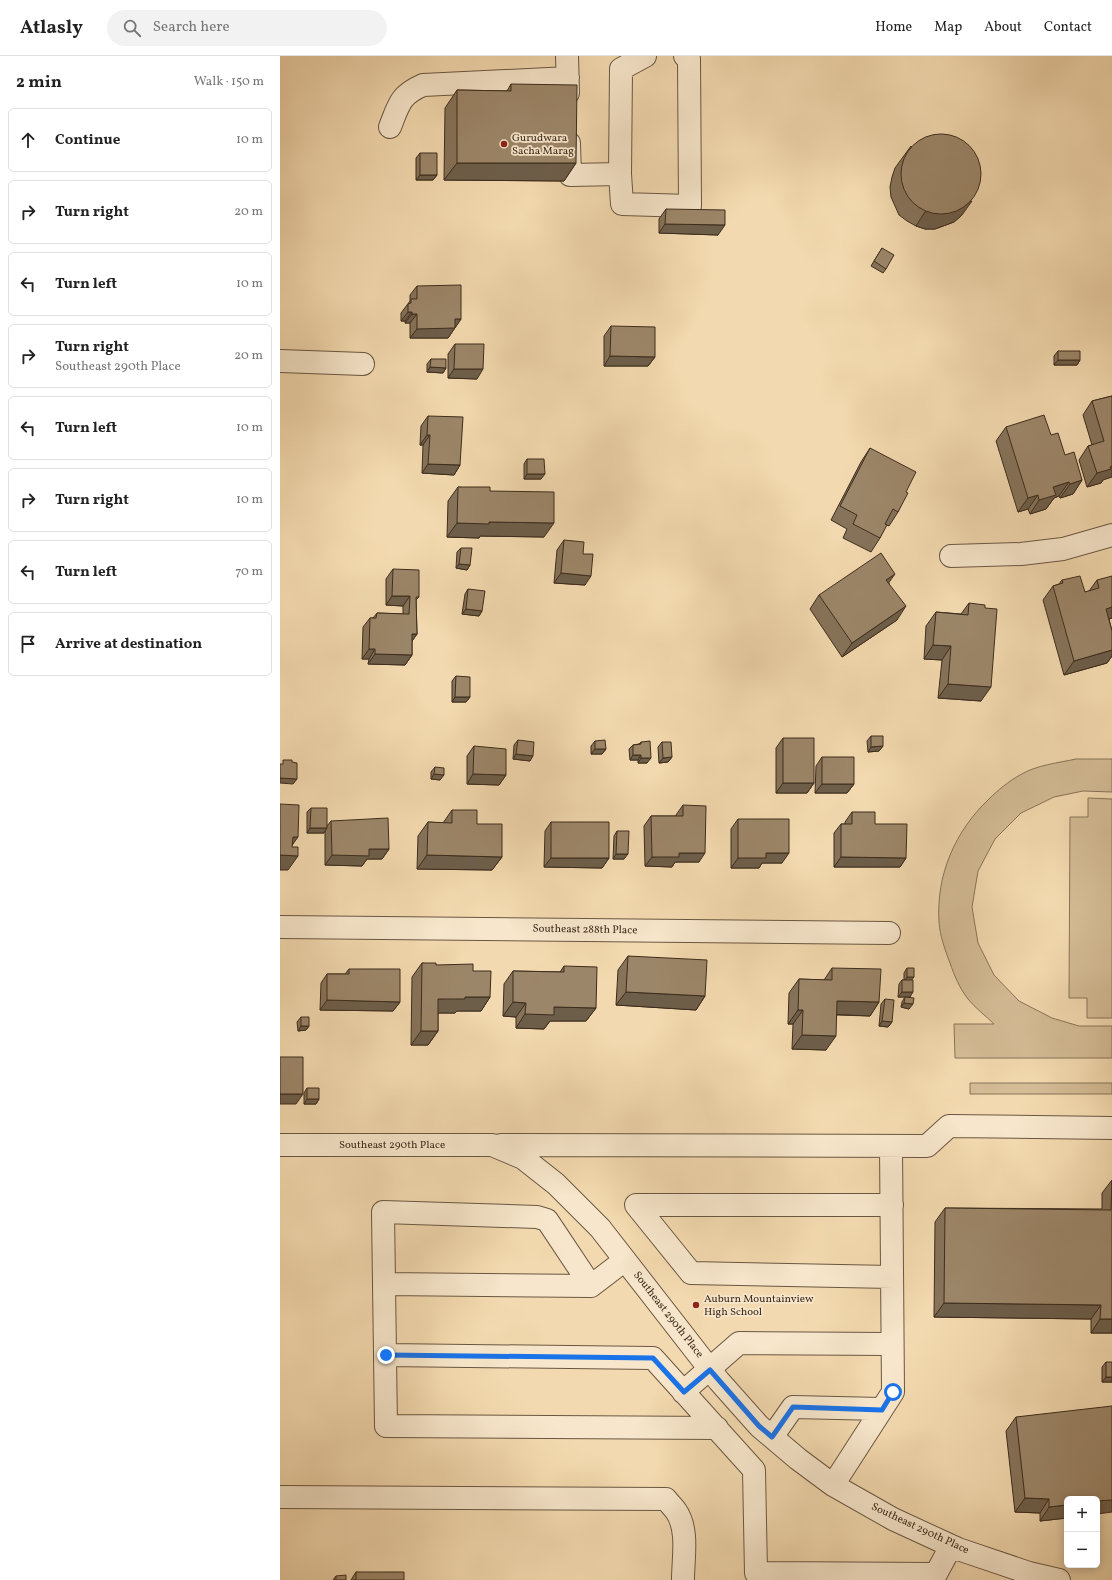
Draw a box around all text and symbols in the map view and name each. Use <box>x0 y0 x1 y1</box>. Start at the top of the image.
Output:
search box <box>107 10 387 46</box>
text: Atlasly <box>20 15 83 41</box>
icon: search <box>121 17 143 39</box>
text: Search here <box>153 17 230 38</box>
text: Home <box>875 18 912 37</box>
text: Map <box>934 18 962 37</box>
text: About <box>984 18 1022 37</box>
text: Contact <box>1044 18 1092 37</box>
text: 2 min <box>16 71 62 94</box>
text: Walk · 150 m <box>194 73 264 91</box>
icon: ahead <box>17 129 39 151</box>
text: Continue <box>55 130 120 151</box>
text: 10 m <box>236 131 263 149</box>
place label: Gurudwara Sacha Marag <box>512 131 574 159</box>
marker: Gurudwara Sacha Marag <box>499 139 509 149</box>
icon: right <box>17 201 39 223</box>
text: Turn right <box>55 202 129 223</box>
text: 20 m <box>234 203 263 221</box>
icon: left <box>17 273 39 295</box>
text: Turn left <box>55 274 117 295</box>
text: 10 m <box>236 275 263 293</box>
text: Turn right <box>55 337 129 358</box>
icon: right <box>17 345 39 367</box>
text: 20 m <box>234 347 263 365</box>
text: Southeast 290th Place <box>55 358 181 376</box>
icon: left <box>17 417 39 439</box>
text: Turn left <box>55 418 117 439</box>
text: 10 m <box>236 419 263 437</box>
icon: right <box>17 489 39 511</box>
text: Turn right <box>55 490 129 511</box>
text: 10 m <box>236 491 263 509</box>
icon: left <box>17 561 39 583</box>
text: Turn left <box>55 562 117 583</box>
text: 70 m <box>235 563 263 581</box>
icon: arrive <box>17 633 39 655</box>
text: Arrive at destination <box>55 634 202 655</box>
street label: Southeast 288th Place <box>532 922 638 938</box>
street label: Southeast 290th Place <box>339 1138 445 1153</box>
street label: Southeast 290th Place <box>629 1269 707 1361</box>
place label: Auburn Mountainview High School <box>704 1292 814 1320</box>
marker: Auburn Mountainview High School <box>691 1300 701 1310</box>
route end <box>377 1346 395 1364</box>
route start <box>884 1383 902 1401</box>
map controls <box>1064 1496 1100 1568</box>
button: + <box>1064 1496 1100 1532</box>
street label: Southeast 290th Place <box>869 1500 971 1558</box>
button: − <box>1064 1532 1100 1568</box>

